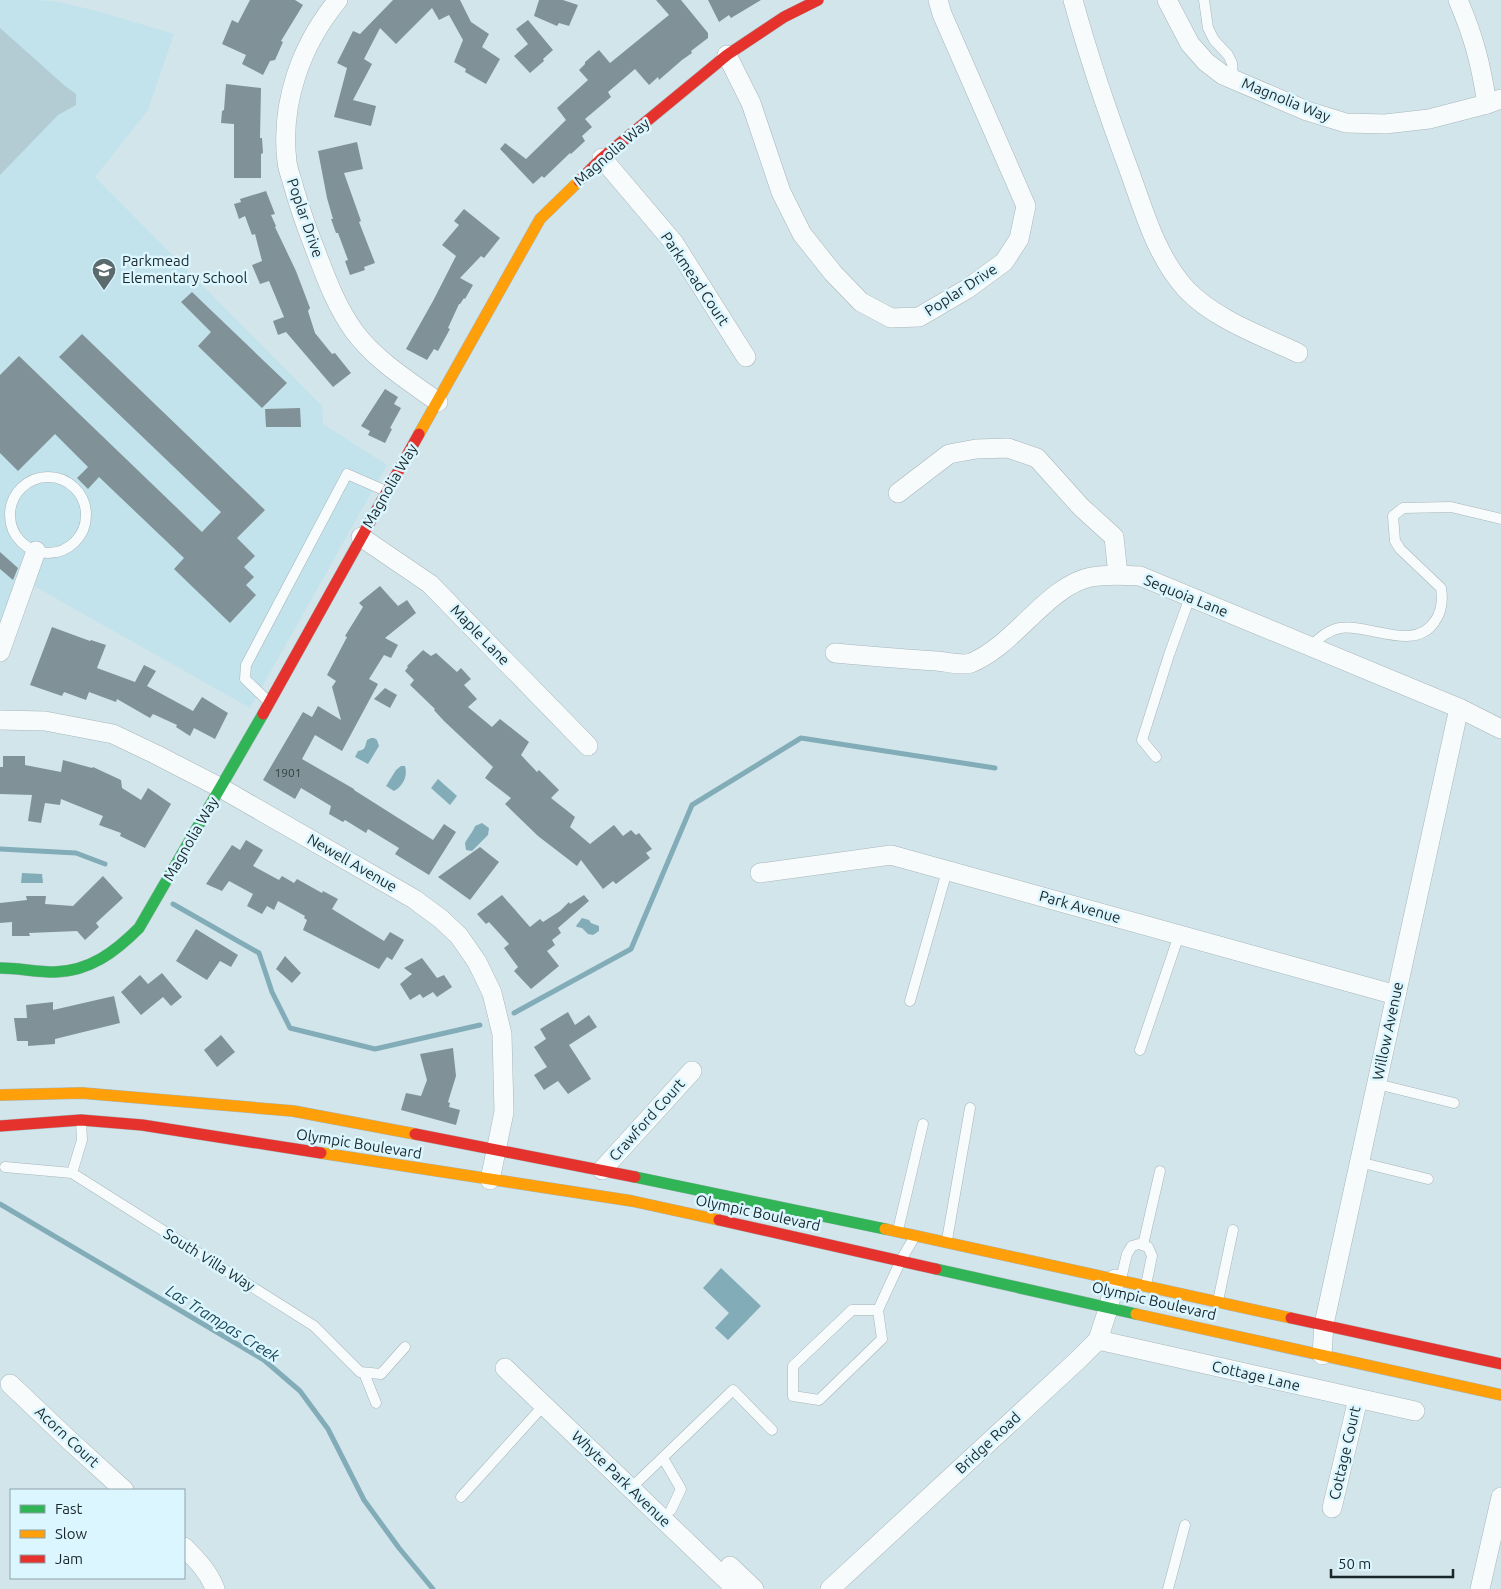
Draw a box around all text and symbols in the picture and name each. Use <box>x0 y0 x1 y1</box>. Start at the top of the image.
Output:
street label: Magnolia Way <box>1239 74 1333 125</box>
street label: Magnolia Way <box>571 114 653 189</box>
street label: Poplar Drive <box>284 176 327 260</box>
street label: Parkmead Court <box>658 229 733 329</box>
place label: Parkmead Elementary School <box>122 252 248 286</box>
school or university icon: Parkmead Elementary School <box>91 257 117 291</box>
street label: Poplar Drive <box>921 260 1000 319</box>
street label: Magnolia Way <box>359 441 420 531</box>
street label: Sequoia Lane <box>1142 571 1231 620</box>
street label: Maple Lane <box>447 601 513 668</box>
house number: 1901 <box>274 766 302 779</box>
street label: Magnolia Way <box>160 794 221 884</box>
street label: Newell Avenue <box>304 830 400 895</box>
street label: Park Avenue <box>1038 887 1123 926</box>
street label: Willow Avenue <box>1369 980 1406 1082</box>
street label: Crawford Court <box>605 1075 688 1164</box>
street label: Olympic Boulevard <box>295 1125 423 1162</box>
street label: Olympic Boulevard <box>694 1191 822 1234</box>
street label: South Villa Way <box>161 1225 258 1294</box>
street label: Olympic Boulevard <box>1090 1278 1218 1323</box>
water label: Las Trampas Creek <box>163 1281 284 1366</box>
street label: Cottage Lane <box>1210 1357 1302 1394</box>
street label: Acorn Court <box>32 1403 103 1471</box>
street label: Cottage Court <box>1325 1404 1364 1502</box>
street label: Bridge Road <box>952 1408 1024 1477</box>
street label: Whyte Park Avenue <box>568 1427 674 1530</box>
legend <box>10 1489 185 1579</box>
text: Fast <box>55 1500 83 1517</box>
text: Slow <box>55 1525 88 1542</box>
scale bar <box>1331 1546 1454 1578</box>
text: Jam <box>55 1550 83 1567</box>
text: 50 m <box>1338 1555 1371 1572</box>

